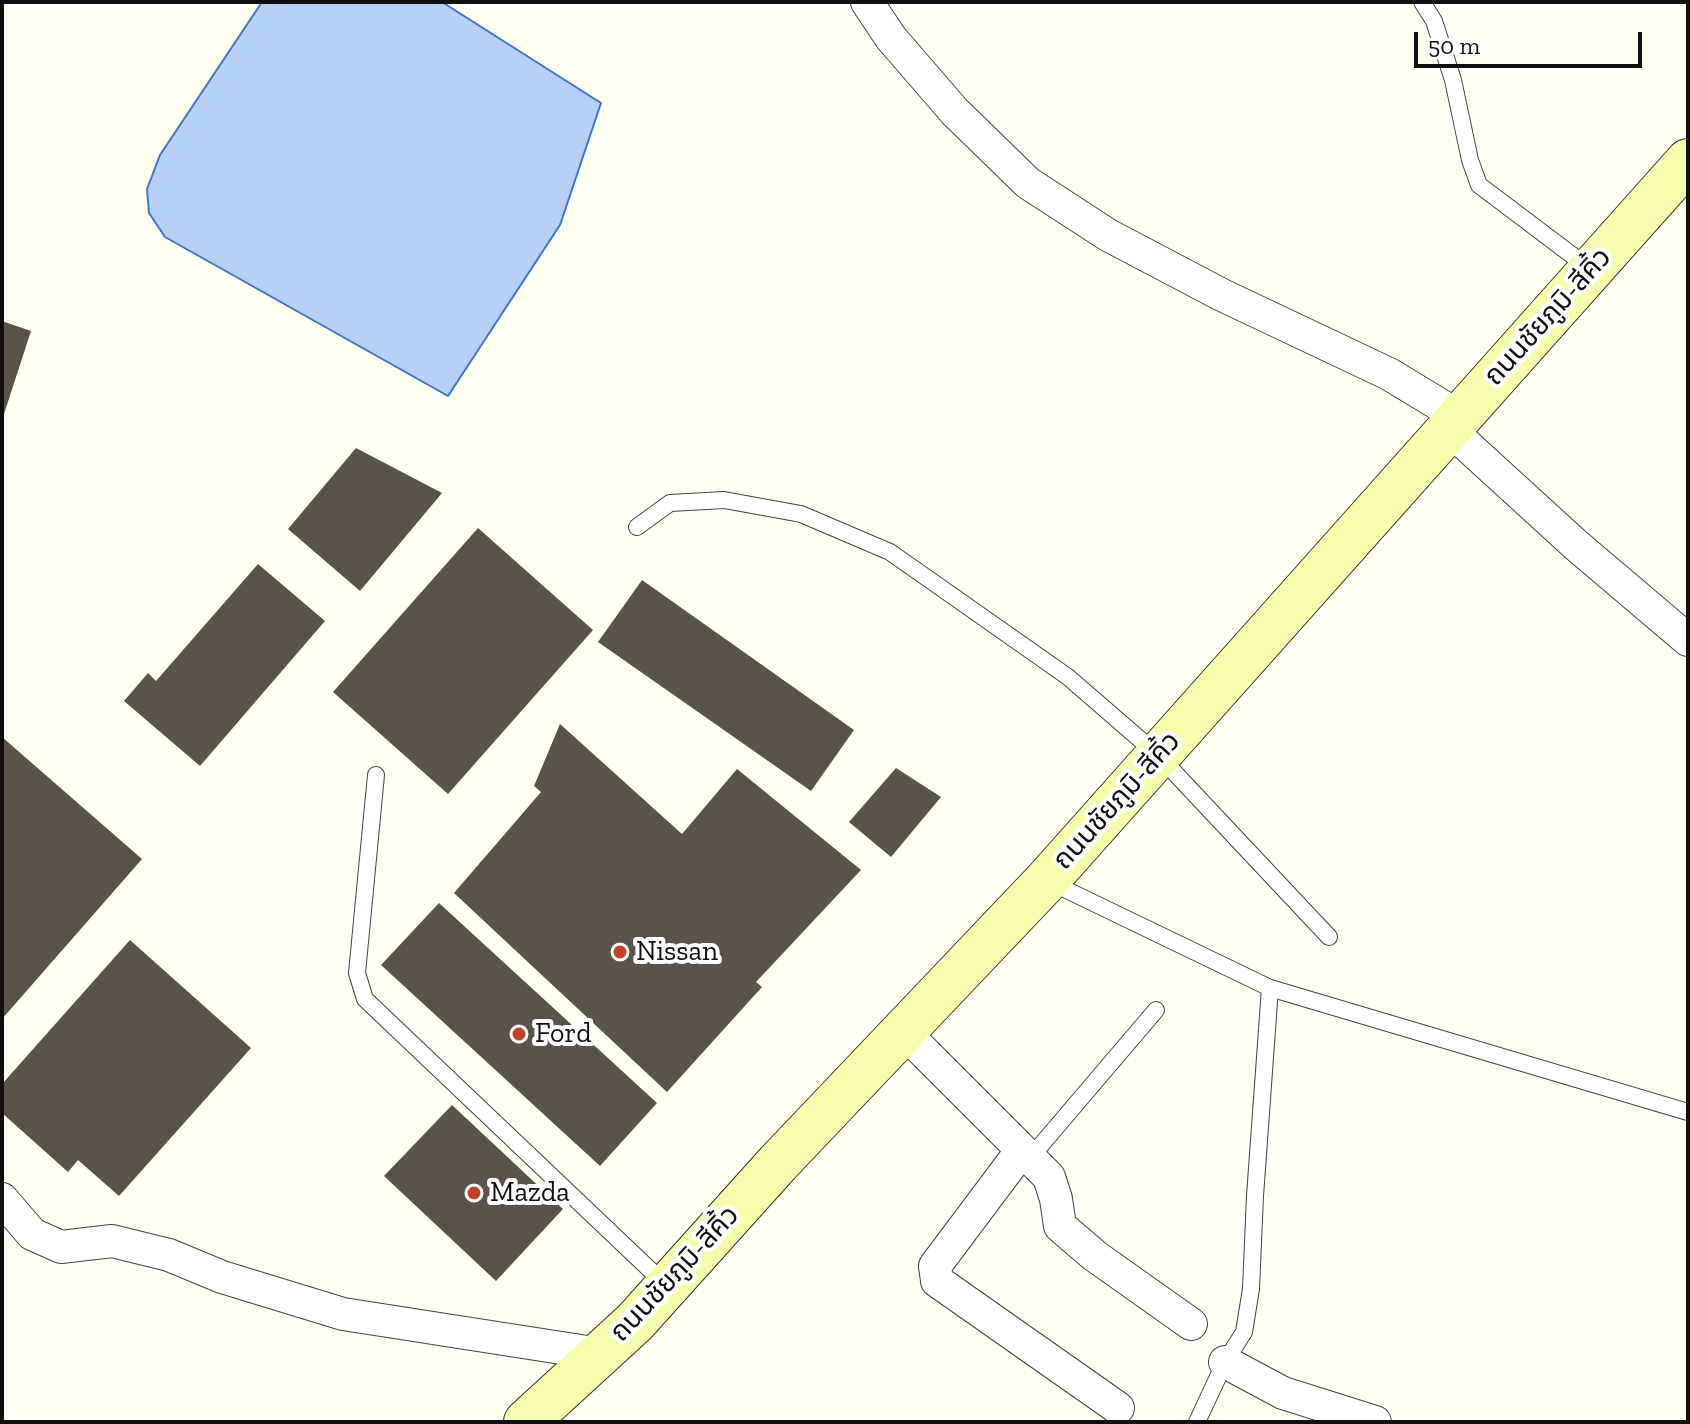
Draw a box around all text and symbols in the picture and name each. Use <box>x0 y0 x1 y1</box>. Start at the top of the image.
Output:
scale bar <box>1418 16 1646 66</box>
text: 50 m <box>1428 31 1480 60</box>
street label: ถนนชัยภูมิ-สีคิ้ว <box>1477 241 1619 393</box>
street label: ถนนชัยภูมิ-สีคิ้ว <box>1046 725 1188 877</box>
place label: Nissan <box>636 935 718 969</box>
marker: Nissan <box>611 943 629 961</box>
place label: Ford <box>535 1017 592 1051</box>
marker: Ford <box>510 1025 528 1043</box>
place label: Mazda <box>490 1176 570 1210</box>
marker: Mazda <box>465 1184 483 1202</box>
street label: ถนนชัยภูมิ-สีคิ้ว <box>603 1199 747 1349</box>

